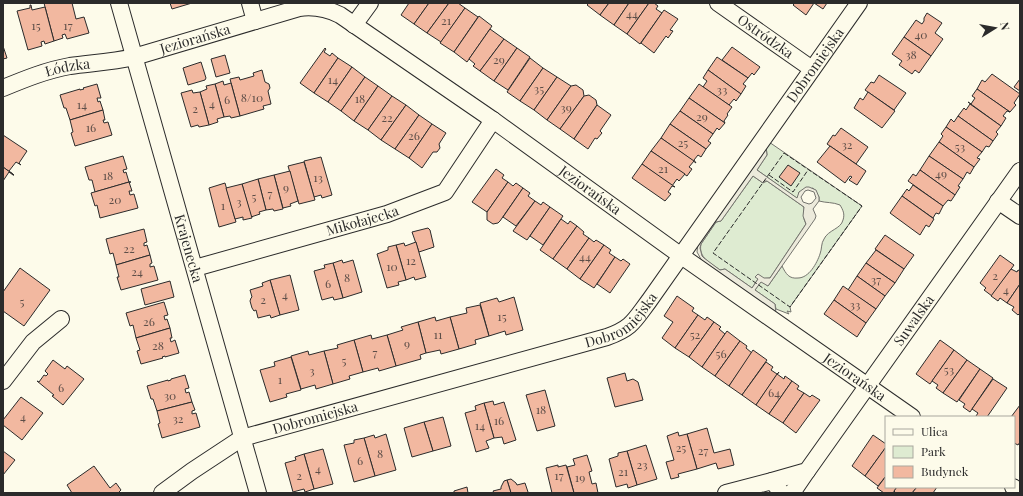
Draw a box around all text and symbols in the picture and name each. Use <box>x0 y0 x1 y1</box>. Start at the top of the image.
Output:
house number: 44 <box>626 5 638 21</box>
north arrow <box>975 8 1015 48</box>
street label: Ostródzka <box>734 10 798 62</box>
house number: 21 <box>441 12 452 28</box>
house number: 15 <box>31 17 41 33</box>
house number: 17 <box>63 17 73 33</box>
street label: Jeziorańska <box>157 19 232 58</box>
text: N <box>997 21 1013 31</box>
street label: Dobromiejska <box>782 24 848 106</box>
house number: 40 <box>914 26 928 42</box>
house number: 38 <box>905 46 917 62</box>
house number: 29 <box>493 51 505 67</box>
street label: Łódzka <box>43 54 91 81</box>
house number: 14 <box>328 71 338 87</box>
house number: 35 <box>534 80 544 96</box>
house number: 33 <box>717 81 727 97</box>
house number: 8/10 <box>241 89 263 105</box>
house number: 18 <box>355 90 365 106</box>
house number: 6 <box>224 91 230 107</box>
house number: 4 <box>209 95 215 111</box>
house number: 14 <box>77 96 87 112</box>
house number: 39 <box>560 99 572 115</box>
house number: 2 <box>192 100 198 116</box>
house number: 29 <box>696 108 708 124</box>
house number: 22 <box>381 109 393 125</box>
house number: 16 <box>86 119 96 135</box>
house number: 26 <box>408 127 420 143</box>
house number: 25 <box>678 134 688 150</box>
house number: 32 <box>841 136 853 152</box>
house number: 53 <box>955 138 965 154</box>
street label: Jeziorańska <box>555 160 625 219</box>
house number: 21 <box>658 160 669 176</box>
house number: 49 <box>935 165 947 181</box>
house number: 18 <box>103 167 113 183</box>
house number: 13 <box>313 169 323 185</box>
house number: 9 <box>283 179 289 195</box>
house number: 7 <box>268 185 273 201</box>
house number: 5 <box>252 188 257 204</box>
house number: 20 <box>109 191 121 207</box>
house number: 3 <box>236 193 242 209</box>
house number: 1 <box>221 197 226 213</box>
street label: Mikołajecka <box>324 200 401 240</box>
street label: Krajenecka <box>170 212 208 284</box>
house number: 22 <box>123 240 135 256</box>
house number: 44 <box>579 248 591 264</box>
house number: 12 <box>406 252 416 268</box>
house number: 10 <box>386 258 398 274</box>
house number: 24 <box>131 263 143 279</box>
house number: 2 <box>992 267 998 283</box>
house number: 8 <box>344 269 350 285</box>
house number: 37 <box>871 271 881 287</box>
house number: 6 <box>325 275 331 291</box>
house number: 4 <box>1003 281 1009 297</box>
house number: 4 <box>282 286 288 302</box>
street label: Dobromiejska <box>583 288 661 352</box>
house number: 2 <box>260 291 266 307</box>
street label: Suwalska <box>889 291 938 349</box>
house number: 5 <box>20 293 25 309</box>
house number: 33 <box>850 296 860 312</box>
house number: 15 <box>497 308 507 324</box>
house number: 26 <box>143 313 155 329</box>
house number: 11 <box>434 326 443 342</box>
house number: 52 <box>690 326 701 342</box>
house number: 9 <box>404 335 410 351</box>
house number: 28 <box>152 337 164 353</box>
house number: 7 <box>373 344 378 360</box>
house number: 56 <box>715 345 727 361</box>
street label: Jeziorańska <box>819 348 890 405</box>
house number: 5 <box>342 352 347 368</box>
house number: 53 <box>944 361 954 377</box>
house number: 3 <box>309 362 315 378</box>
house number: 1 <box>278 371 283 387</box>
house number: 6 <box>58 379 64 395</box>
house number: 64 <box>768 384 780 400</box>
house number: 30 <box>164 387 176 403</box>
street label: Dobromiejska <box>270 396 360 438</box>
house number: 18 <box>536 401 546 417</box>
house number: 4 <box>20 408 26 424</box>
house number: 32 <box>172 410 184 426</box>
house number: 16 <box>494 412 504 428</box>
legend <box>885 416 1015 488</box>
house number: 14 <box>475 417 485 433</box>
text: Ulica <box>921 423 948 439</box>
house number: 25 <box>676 439 686 455</box>
house number: 27 <box>698 442 708 458</box>
text: Park <box>921 443 946 459</box>
house number: 8 <box>377 445 383 461</box>
house number: 6 <box>357 452 363 468</box>
house number: 23 <box>636 456 648 472</box>
house number: 4 <box>315 460 321 476</box>
house number: 21 <box>618 463 629 479</box>
text: Budynek <box>921 463 969 479</box>
house number: 2 <box>296 467 302 483</box>
house number: 17 <box>554 467 564 483</box>
house number: 19 <box>575 469 585 485</box>

